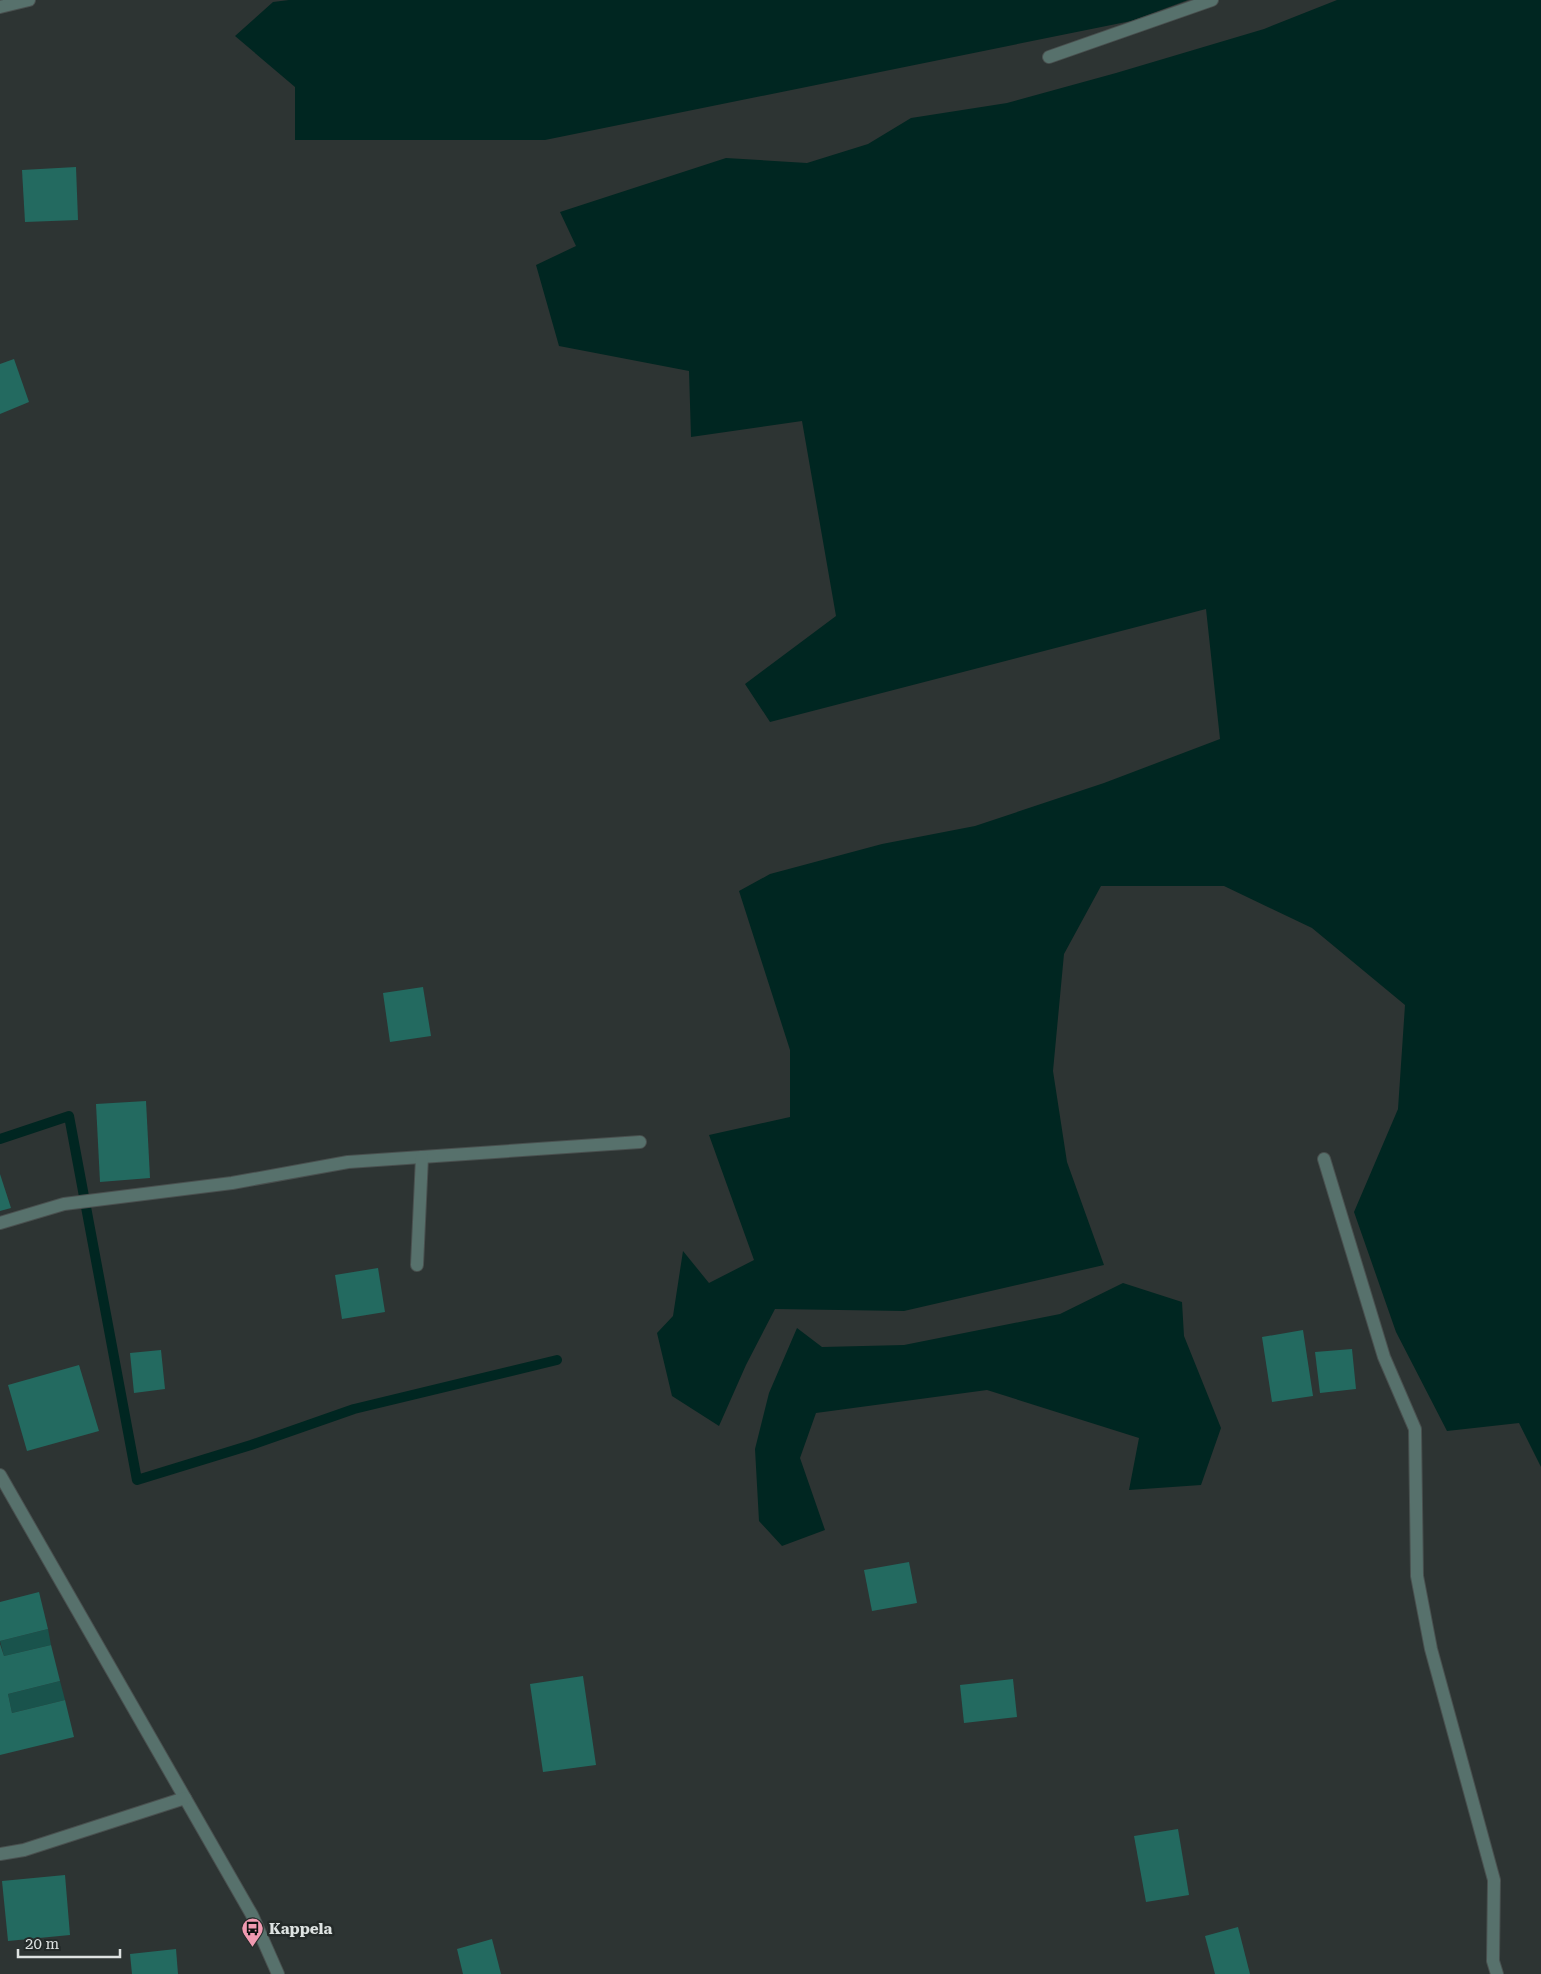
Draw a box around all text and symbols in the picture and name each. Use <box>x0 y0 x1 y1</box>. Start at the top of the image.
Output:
bus stop icon: Kappela <box>241 1917 265 1948</box>
place label: Kappela <box>269 1920 332 1938</box>
scale bar <box>18 1926 120 1958</box>
text: 20 m <box>25 1935 60 1953</box>

